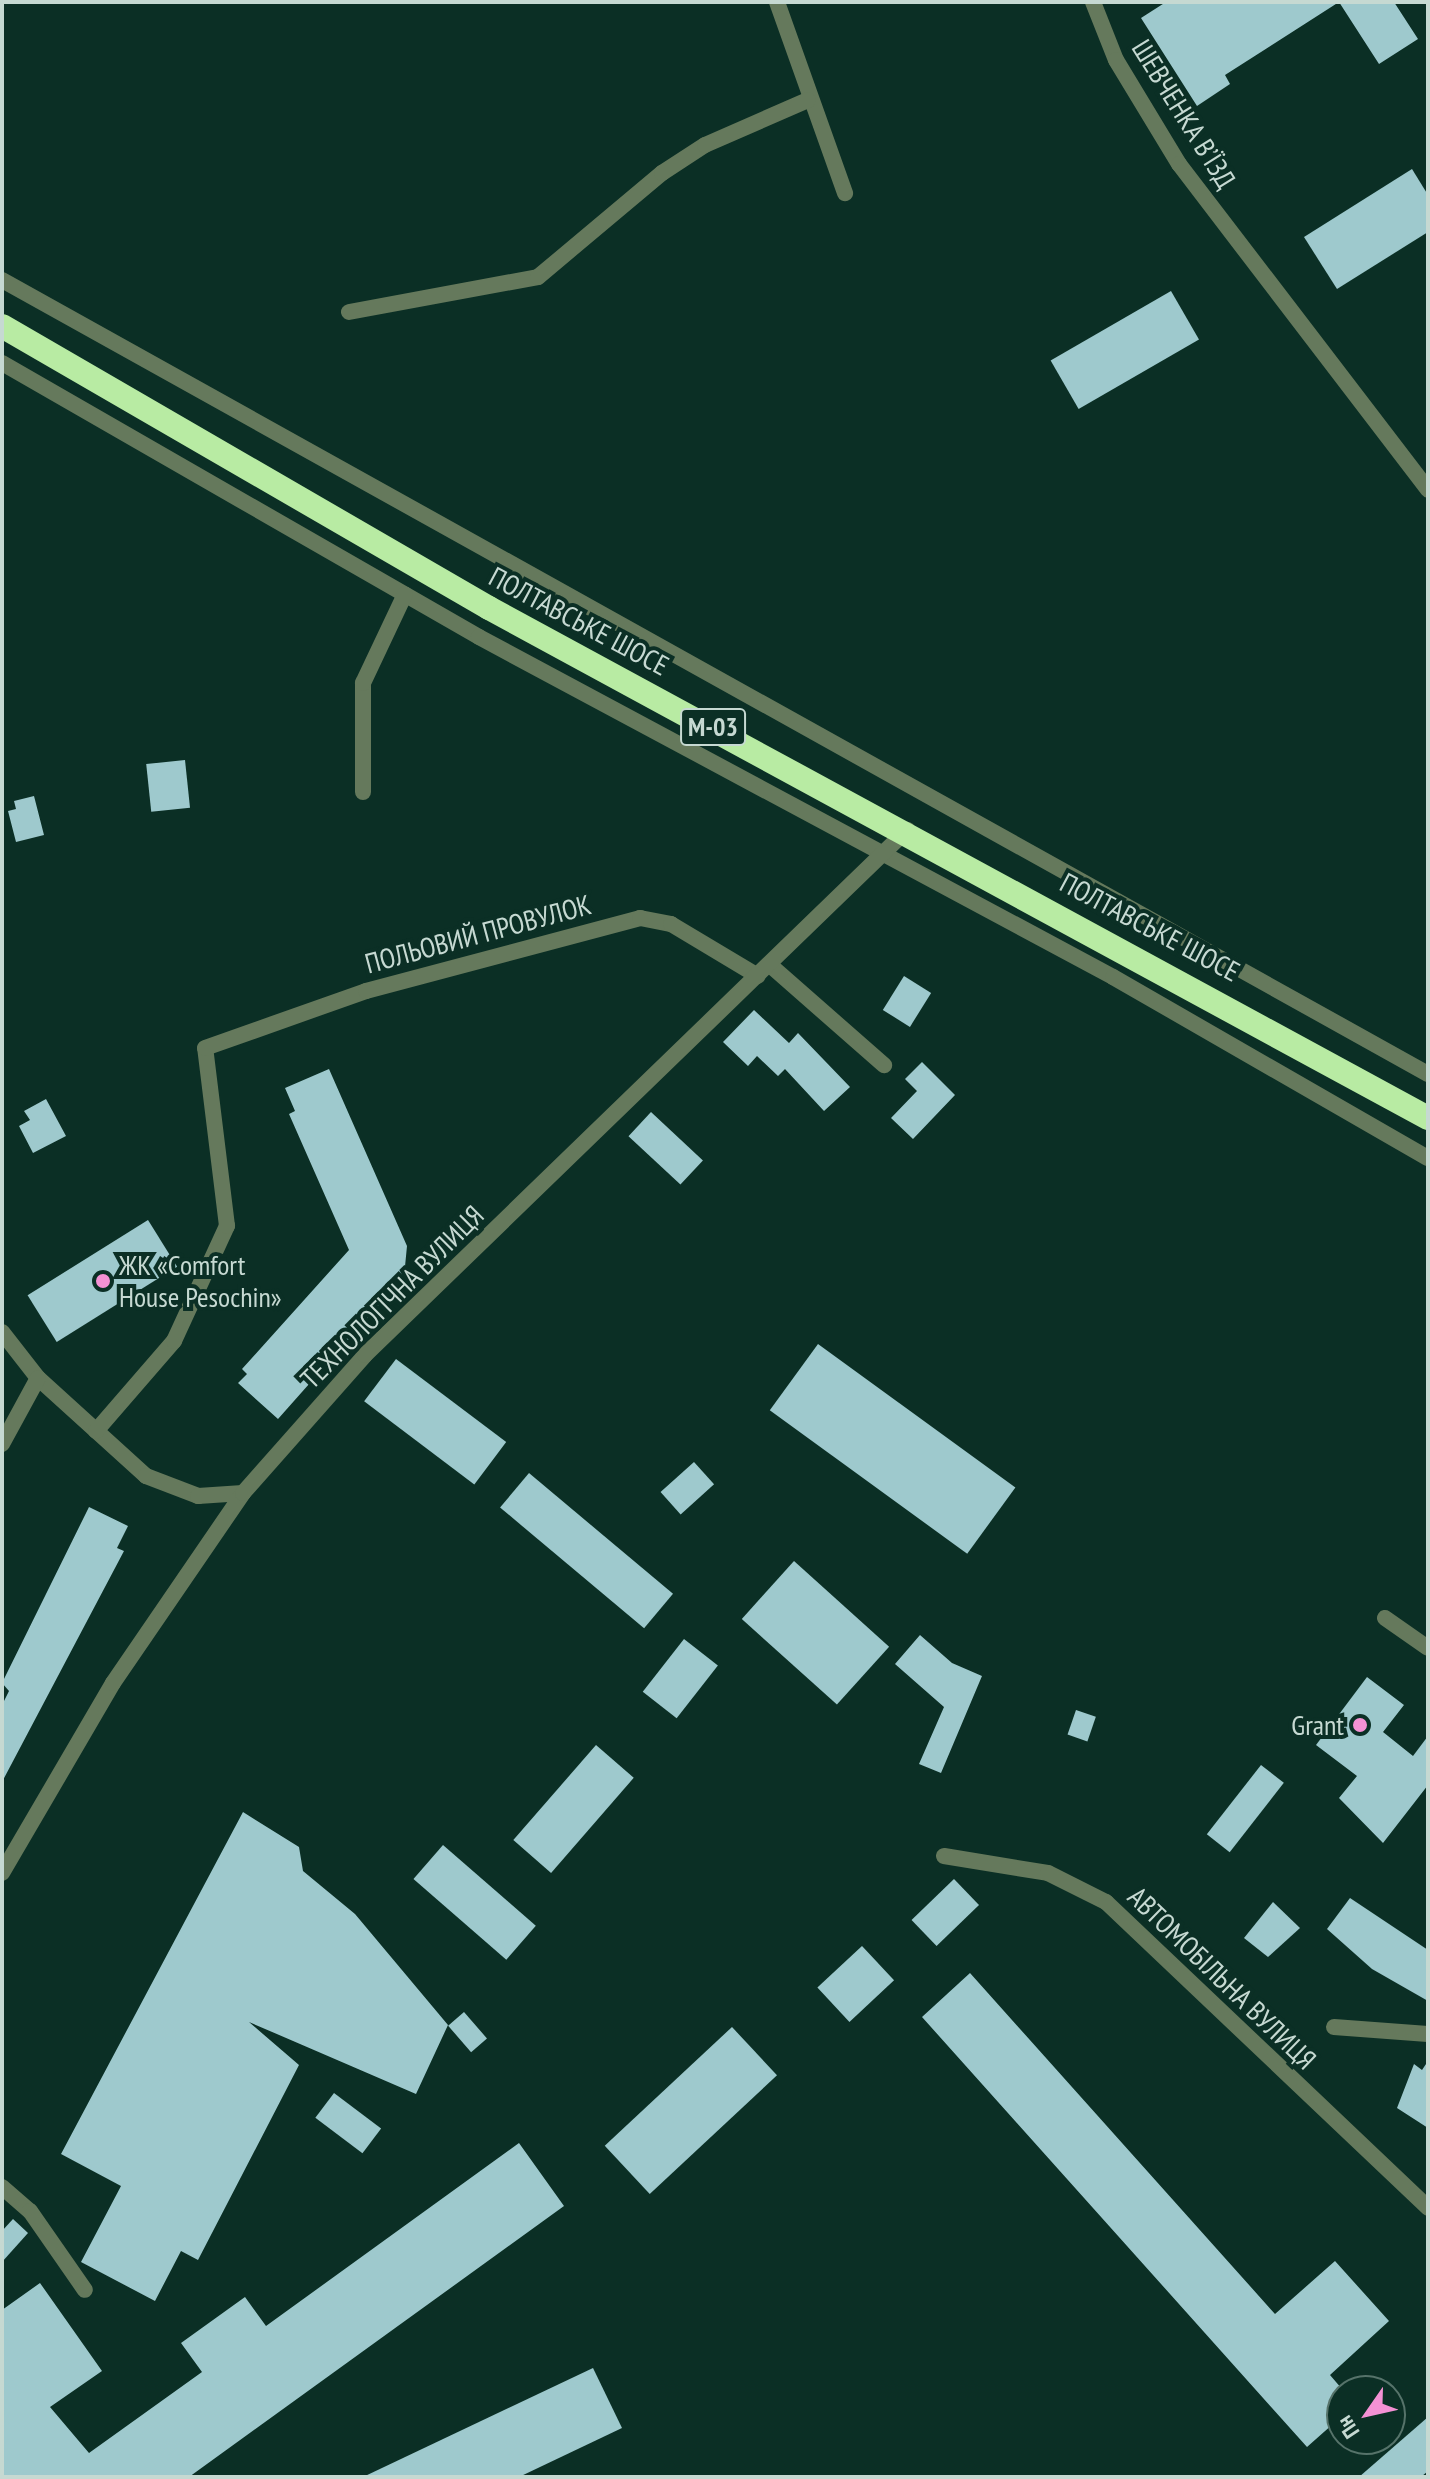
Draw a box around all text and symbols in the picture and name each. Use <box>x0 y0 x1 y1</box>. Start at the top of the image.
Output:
street label: ШЕВЧЕНКА В’ЇЗД <box>1125 33 1243 195</box>
street label: ПОЛТАВСЬКЕ ШОСЕ <box>483 560 675 682</box>
road number: М-03 <box>679 705 747 749</box>
street label: ПОЛТАВСЬКЕ ШОСЕ <box>1054 866 1246 988</box>
street label: ПОЛЬОВИЙ ПРОВУЛОК <box>361 888 595 980</box>
street label: ТЕХНОЛОГІЧНА ВУЛИЦЯ <box>293 1198 491 1396</box>
place label: ЖК «Comfort House Pesochin» <box>119 1248 282 1314</box>
marker: ЖК «Comfort House Pesochin» <box>94 1272 112 1290</box>
place label: Grant <box>1291 1708 1344 1742</box>
marker: Grant <box>1351 1716 1369 1734</box>
street label: АВТОМОБІЛЬНА ВУЛИЦЯ <box>1121 1879 1323 2077</box>
north arrow <box>1326 2375 1406 2455</box>
text: Пн <box>1330 2411 1365 2444</box>

